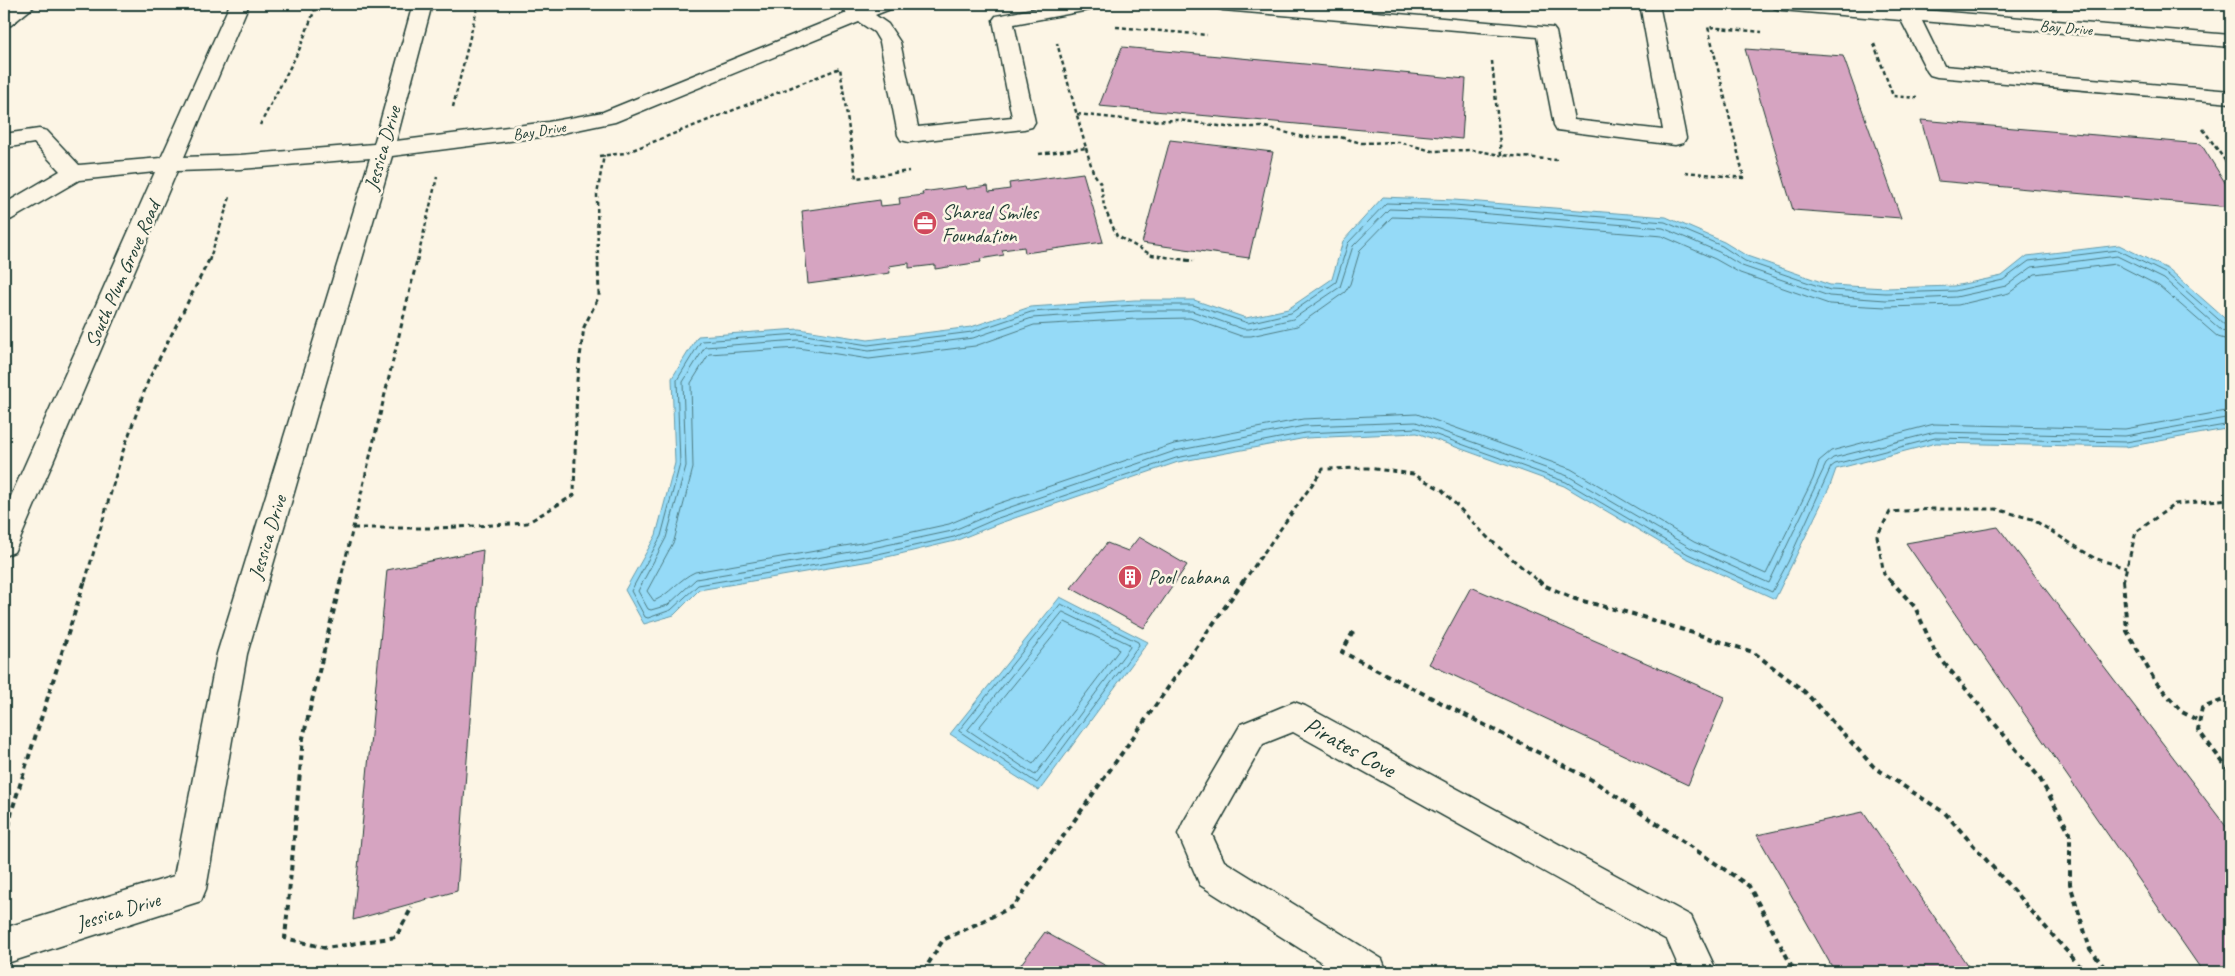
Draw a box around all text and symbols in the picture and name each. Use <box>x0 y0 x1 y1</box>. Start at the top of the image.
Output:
street label: Bay Drive <box>2039 16 2095 40</box>
street label: Jessica Drive <box>358 102 407 194</box>
street label: Bay Drive <box>512 117 569 145</box>
street label: South Plum Grove Road <box>79 194 167 351</box>
place label: Shared Smiles Foundation <box>942 200 1040 248</box>
office icon: Shared Smiles Foundation <box>912 210 938 236</box>
street label: Jessica Drive <box>243 491 292 583</box>
building icon: Pool cabana <box>1117 564 1143 590</box>
place label: Pool cabana <box>1148 565 1231 590</box>
street label: Pirates Cove <box>1299 710 1403 785</box>
street label: Jessica Drive <box>72 886 164 936</box>

